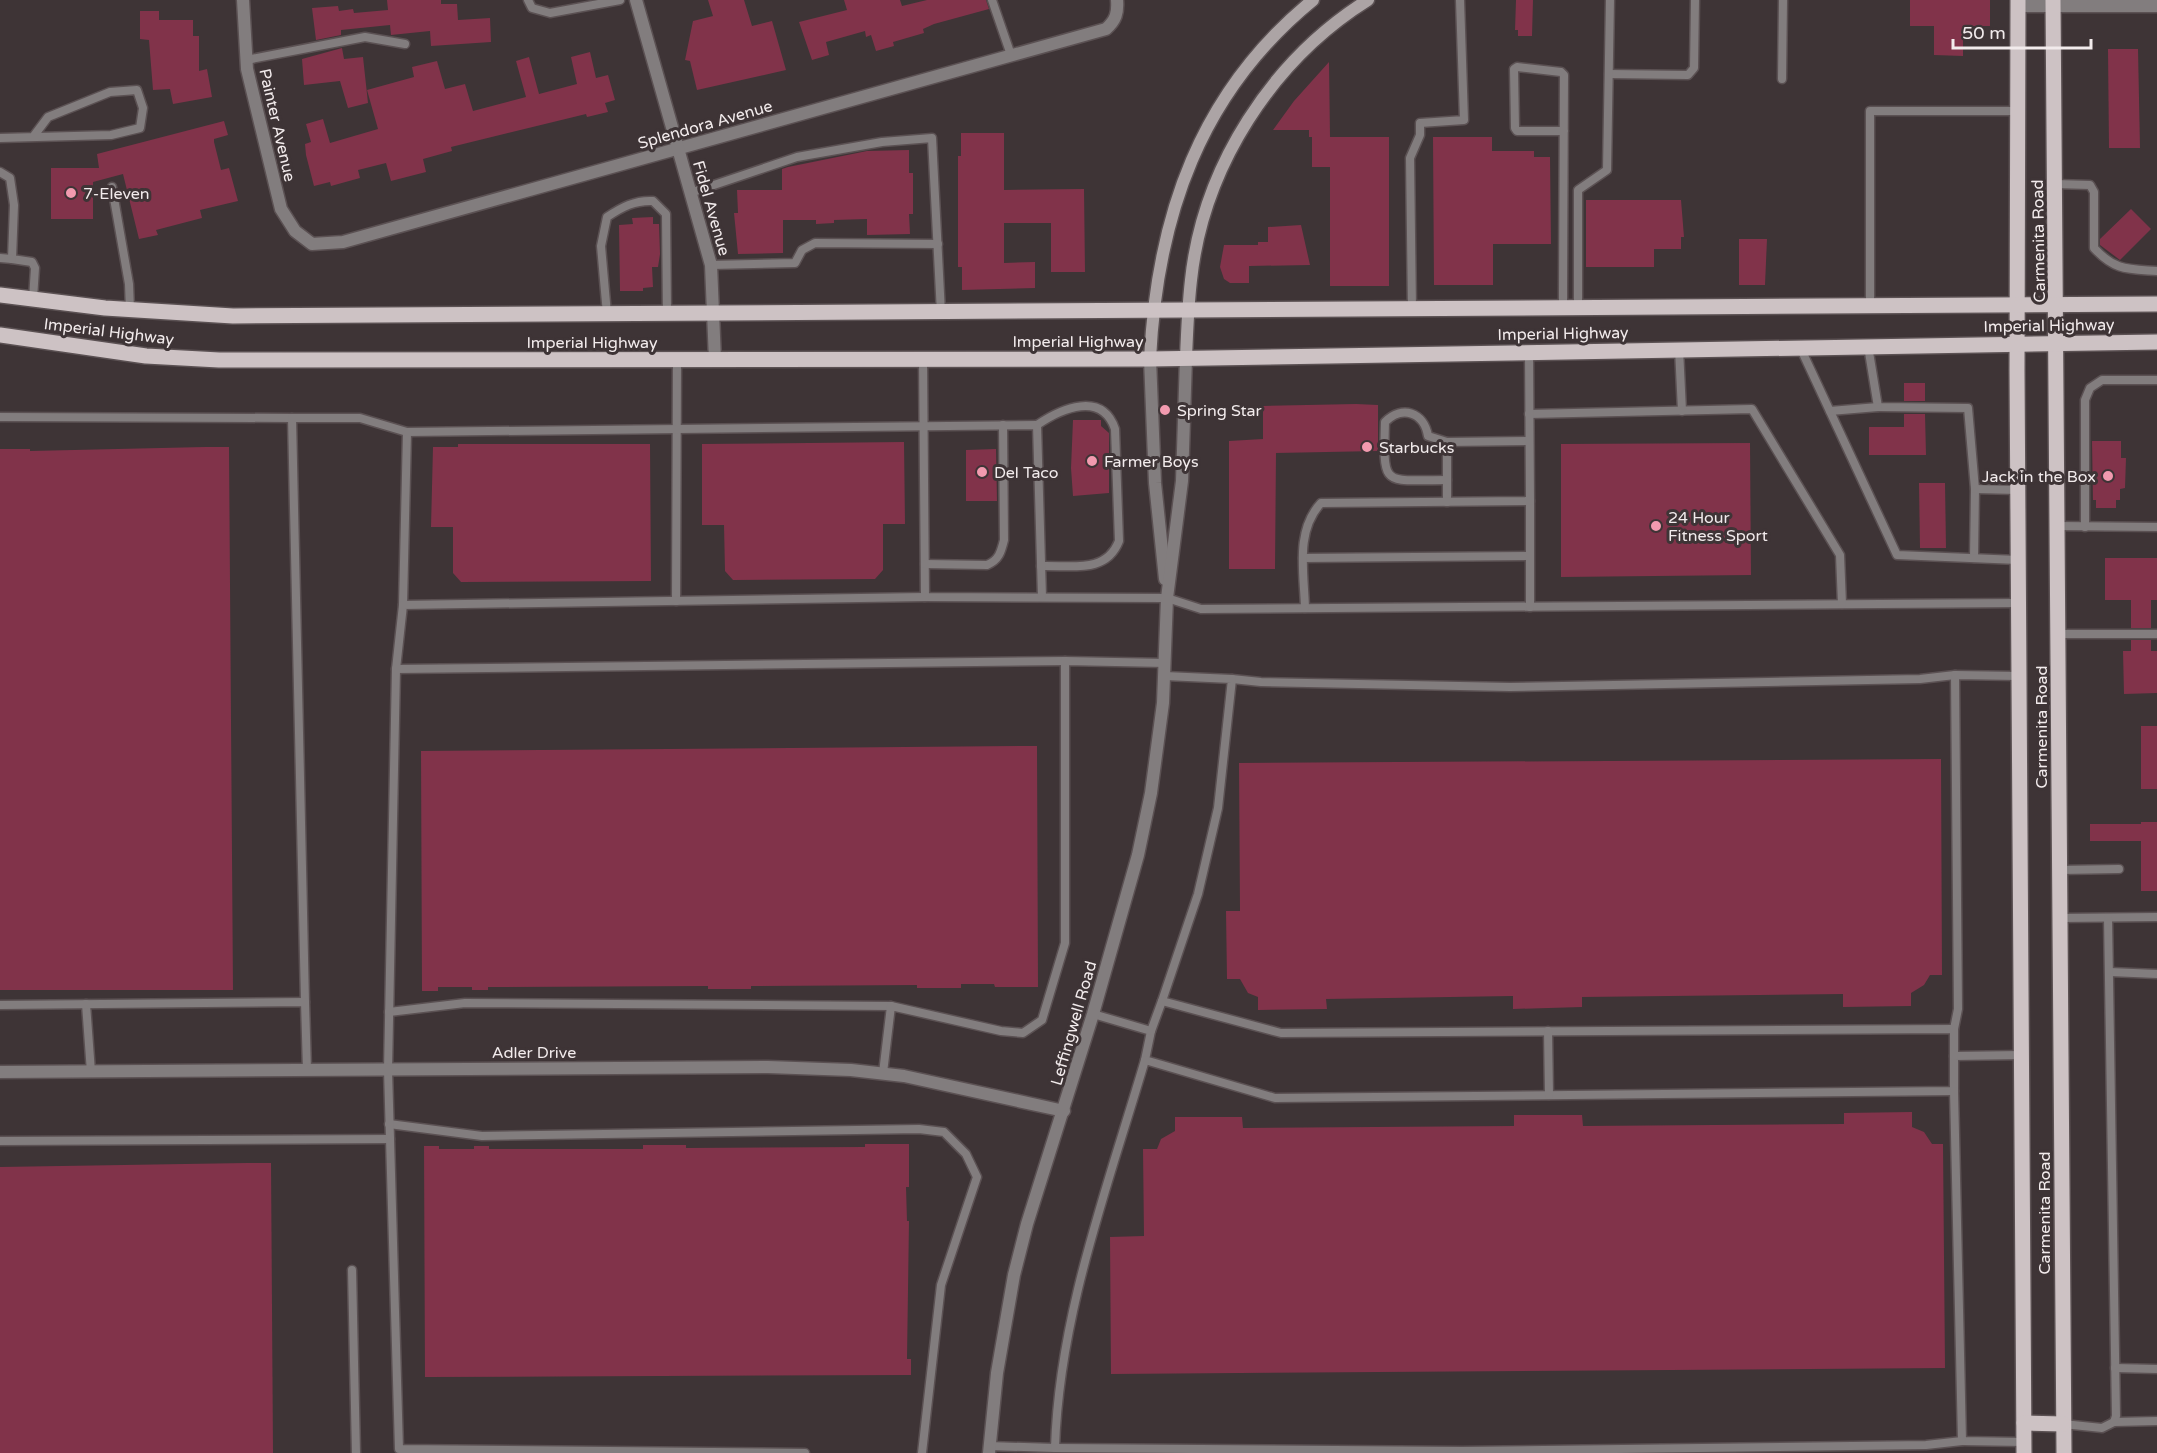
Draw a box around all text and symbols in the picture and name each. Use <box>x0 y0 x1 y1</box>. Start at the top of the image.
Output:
scale bar <box>1953 12 2091 50</box>
text: 50 m <box>1962 22 2006 44</box>
street label: Painter Avenue <box>254 67 300 184</box>
street label: Splendora Avenue <box>636 96 775 154</box>
street label: Fidel Avenue <box>688 158 734 258</box>
street label: Carmenita Road <box>2028 179 2050 303</box>
place label: 7-Eleven <box>83 184 150 204</box>
marker: 7-Eleven <box>64 186 78 200</box>
street label: Imperial Highway <box>43 314 176 350</box>
street label: Imperial Highway <box>1983 315 2115 337</box>
street label: Imperial Highway <box>1497 323 1629 345</box>
street label: Imperial Highway <box>1012 332 1144 352</box>
street label: Imperial Highway <box>526 333 658 353</box>
place label: Spring Star <box>1177 401 1263 421</box>
marker: Spring Star <box>1158 403 1172 417</box>
place label: Starbucks <box>1379 438 1454 458</box>
marker: Starbucks <box>1360 440 1374 454</box>
place label: Farmer Boys <box>1104 452 1199 472</box>
marker: Farmer Boys <box>1085 454 1099 468</box>
place label: Del Taco <box>994 463 1059 483</box>
marker: Del Taco <box>975 465 989 479</box>
place label: Jack in the Box <box>1982 467 2096 487</box>
marker: Jack in the Box <box>2101 469 2115 483</box>
place label: 24 Hour Fitness Sport <box>1668 508 1768 546</box>
marker: 24 Hour Fitness Sport <box>1649 519 1663 533</box>
street label: Carmenita Road <box>2032 665 2052 789</box>
street label: Leffingwell Road <box>1047 959 1101 1088</box>
street label: Adler Drive <box>492 1043 576 1063</box>
street label: Carmenita Road <box>2035 1151 2055 1275</box>

